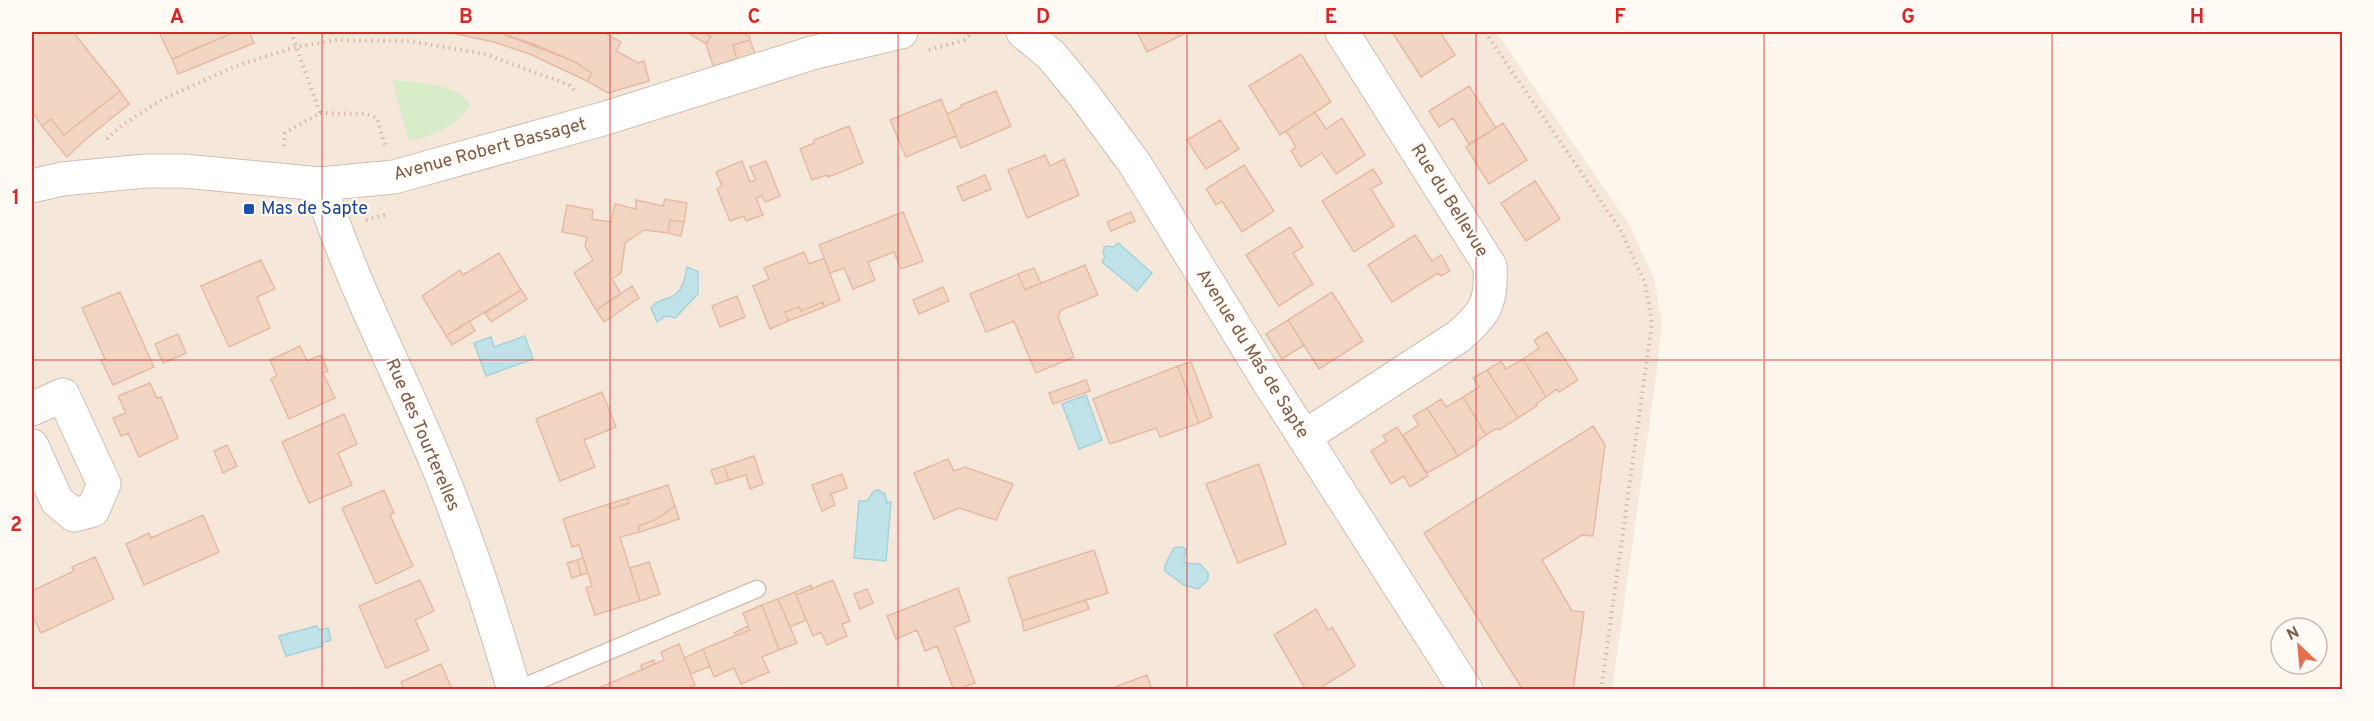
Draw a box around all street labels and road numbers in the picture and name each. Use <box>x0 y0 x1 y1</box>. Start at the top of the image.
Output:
street label: Avenue Robert Bassaget <box>391 113 589 187</box>
street label: Rue du Bellevue <box>1405 140 1493 262</box>
street label: Avenue du Mas de Sapte <box>1190 265 1314 443</box>
street label: Rue des Tourterelles <box>379 355 465 515</box>

